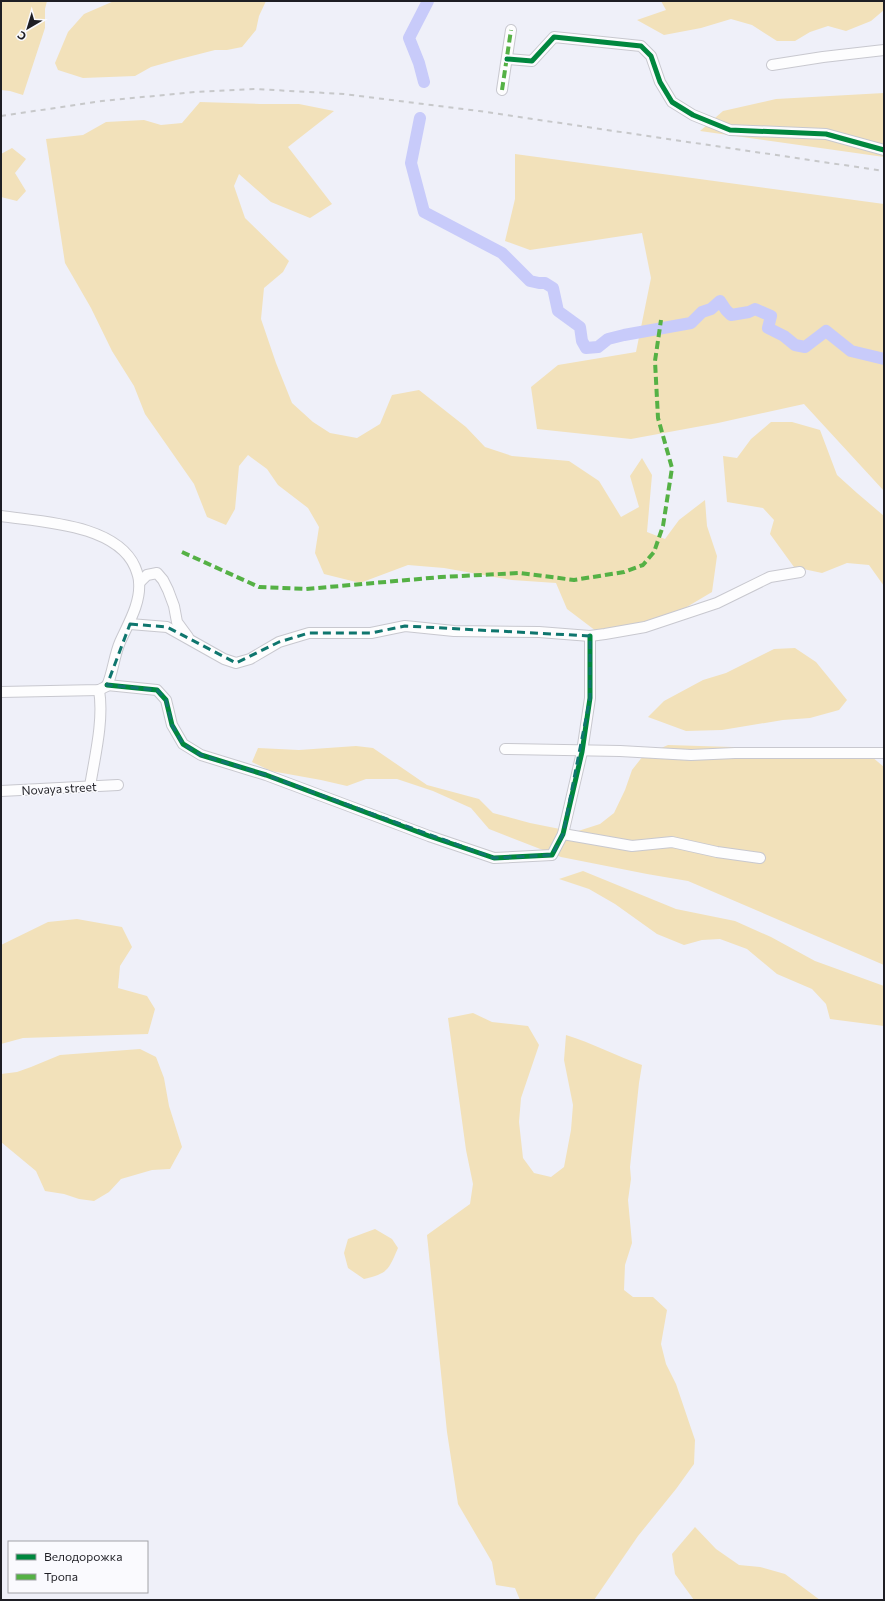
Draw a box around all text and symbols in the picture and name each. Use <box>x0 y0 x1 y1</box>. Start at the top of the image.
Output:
north arrow <box>8 8 48 48</box>
text: С <box>14 29 29 44</box>
street label: Novaya street <box>21 779 97 797</box>
legend <box>8 1541 148 1593</box>
text: Велодорожка <box>44 1549 122 1563</box>
text: Тропа <box>44 1569 78 1583</box>

